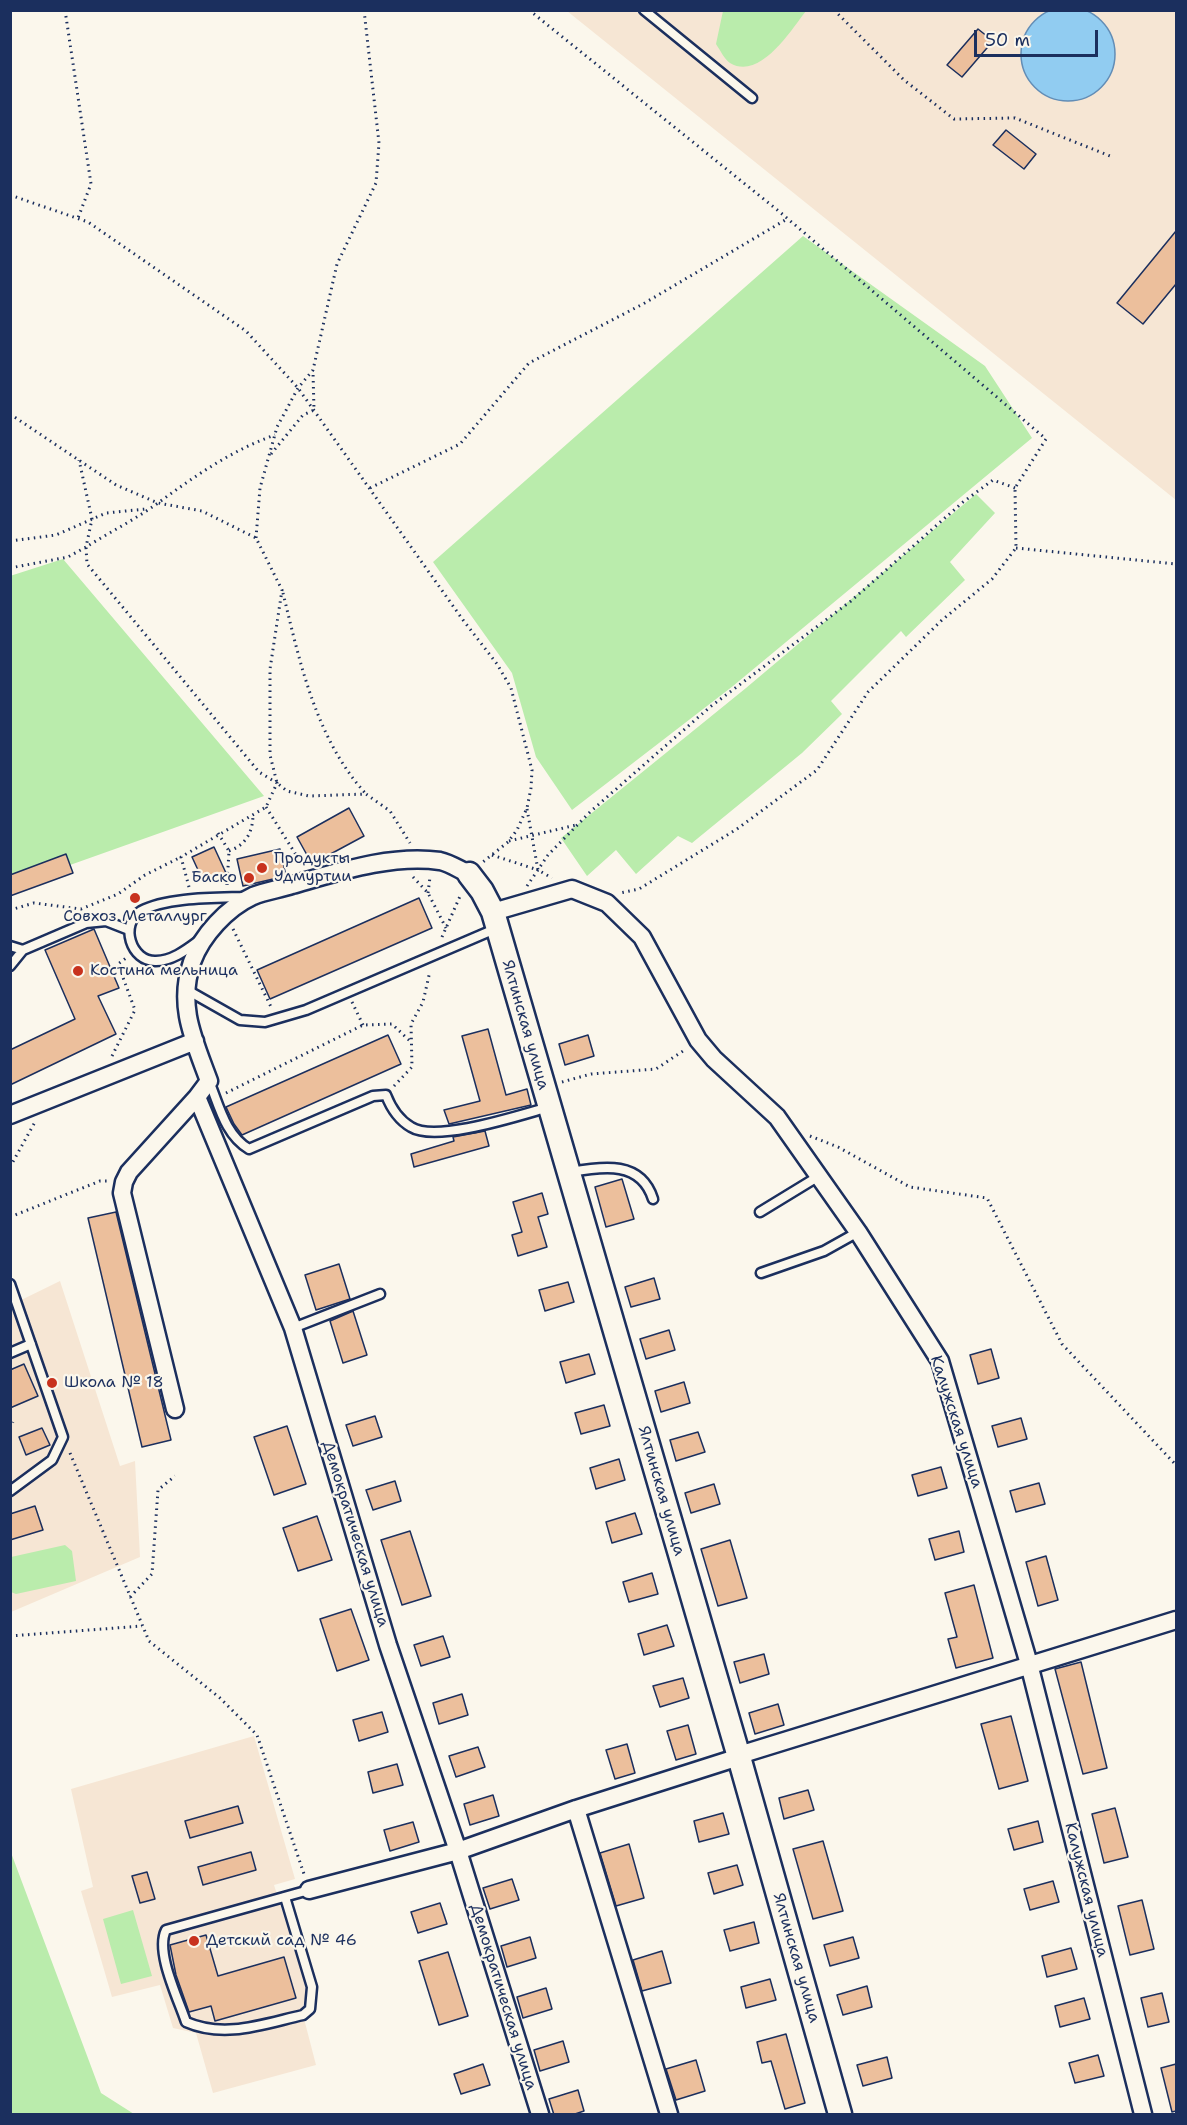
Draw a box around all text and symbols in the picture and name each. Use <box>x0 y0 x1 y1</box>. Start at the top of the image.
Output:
scale bar <box>977 18 1102 56</box>
text: 50 m <box>985 28 1030 52</box>
place label: Продукты Удмуртии <box>274 849 352 887</box>
marker: Продукты Удмуртии <box>255 861 269 875</box>
place label: Баско <box>191 868 237 888</box>
marker: Баско <box>242 871 256 885</box>
marker: Совхоз Металлург <box>128 891 142 905</box>
place label: Совхоз Металлург <box>63 907 207 927</box>
street label: Ялтинская улица <box>497 958 553 1092</box>
place label: Костина мельница <box>90 961 238 981</box>
marker: Костина мельница <box>71 964 85 978</box>
street label: Калужская улица <box>926 1353 986 1491</box>
place label: Школа № 18 <box>64 1373 164 1393</box>
marker: Школа № 18 <box>45 1376 59 1390</box>
street label: Ялтинская улица <box>633 1424 689 1558</box>
street label: Демократическая улица <box>318 1439 392 1629</box>
street label: Калужская улица <box>1060 1821 1112 1959</box>
street label: Ялтинская улица <box>768 1891 824 2025</box>
street label: Демократическая улица <box>466 1902 540 2092</box>
place label: Детский сад № 46 <box>206 1931 357 1951</box>
marker: Детский сад № 46 <box>187 1934 201 1948</box>

